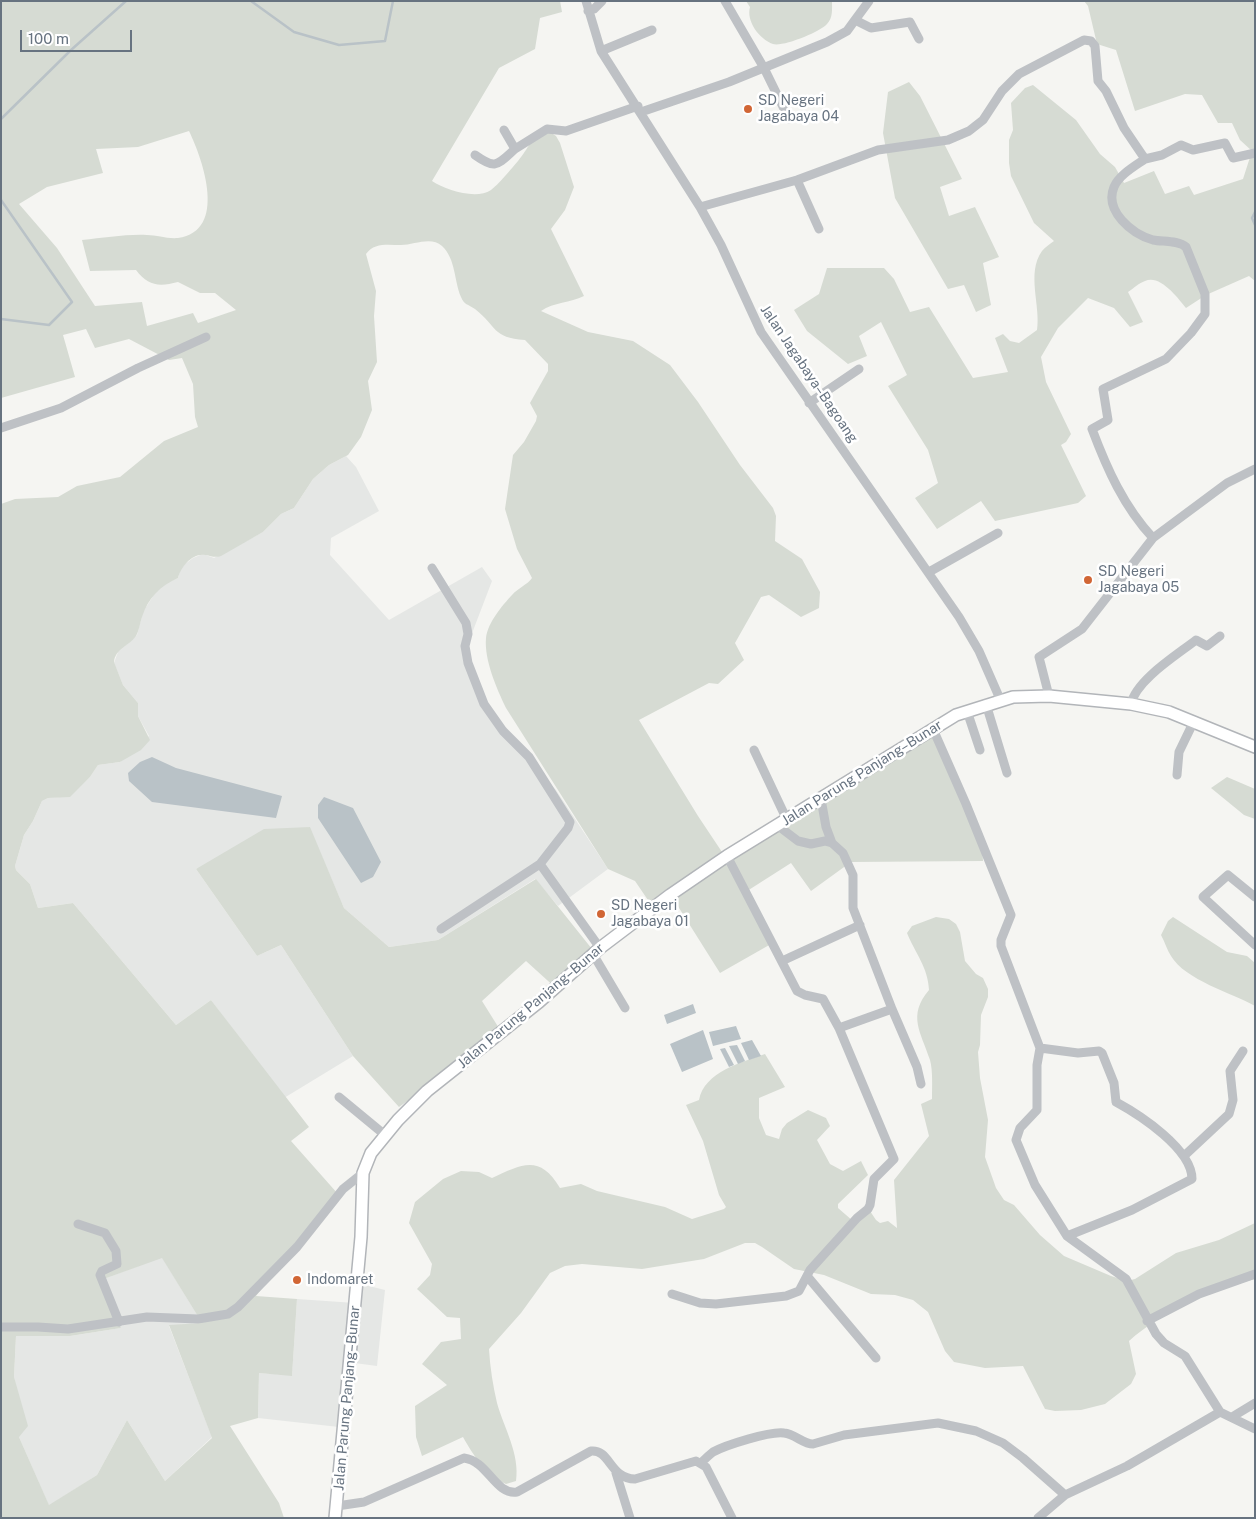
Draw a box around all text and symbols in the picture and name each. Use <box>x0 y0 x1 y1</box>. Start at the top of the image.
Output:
scale bar <box>22 20 135 52</box>
text: 100 m <box>28 30 69 47</box>
place label: SD Negeri Jagabaya 04 <box>758 93 839 125</box>
marker: SD Negeri Jagabaya 04 <box>742 103 754 115</box>
street label: Jalan Jagabaya–Bagoang <box>757 302 861 446</box>
place label: SD Negeri Jagabaya 05 <box>1098 564 1179 596</box>
marker: SD Negeri Jagabaya 05 <box>1082 574 1094 586</box>
street label: Jalan Parung Panjang–Bunar <box>779 717 945 829</box>
place label: SD Negeri Jagabaya 01 <box>611 898 689 930</box>
marker: SD Negeri Jagabaya 01 <box>595 908 607 920</box>
street label: Jalan Parung Panjang–Bunar <box>454 940 608 1072</box>
place label: Indomaret <box>307 1272 374 1288</box>
marker: Indomaret <box>291 1274 303 1286</box>
street label: Jalan Parung Panjang–Bunar <box>331 1305 363 1491</box>

